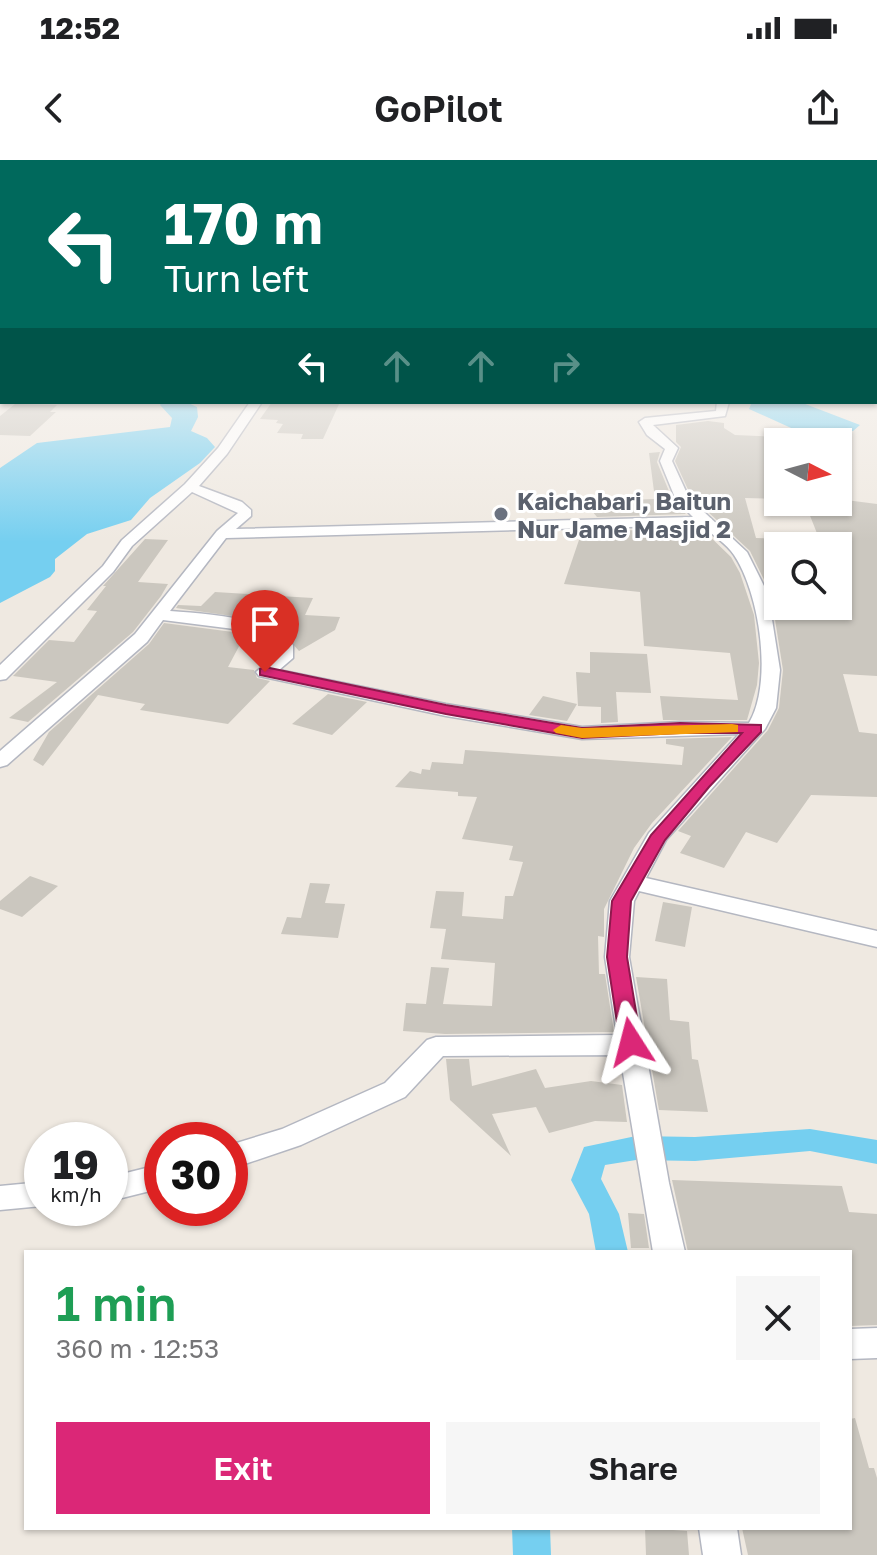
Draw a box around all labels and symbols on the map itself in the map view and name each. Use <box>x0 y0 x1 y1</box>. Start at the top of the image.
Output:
north arrow <box>764 428 852 516</box>
place label: Kaichabari, Baitun Nur Jame Masjid 2 <box>517 486 731 543</box>
marker: Kaichabari, Baitun Nur Jame Masjid 2 <box>492 505 510 523</box>
pin <box>231 590 299 672</box>
position arrow <box>589 1000 673 1084</box>
speed limit sign: 30 <box>144 1122 248 1226</box>

